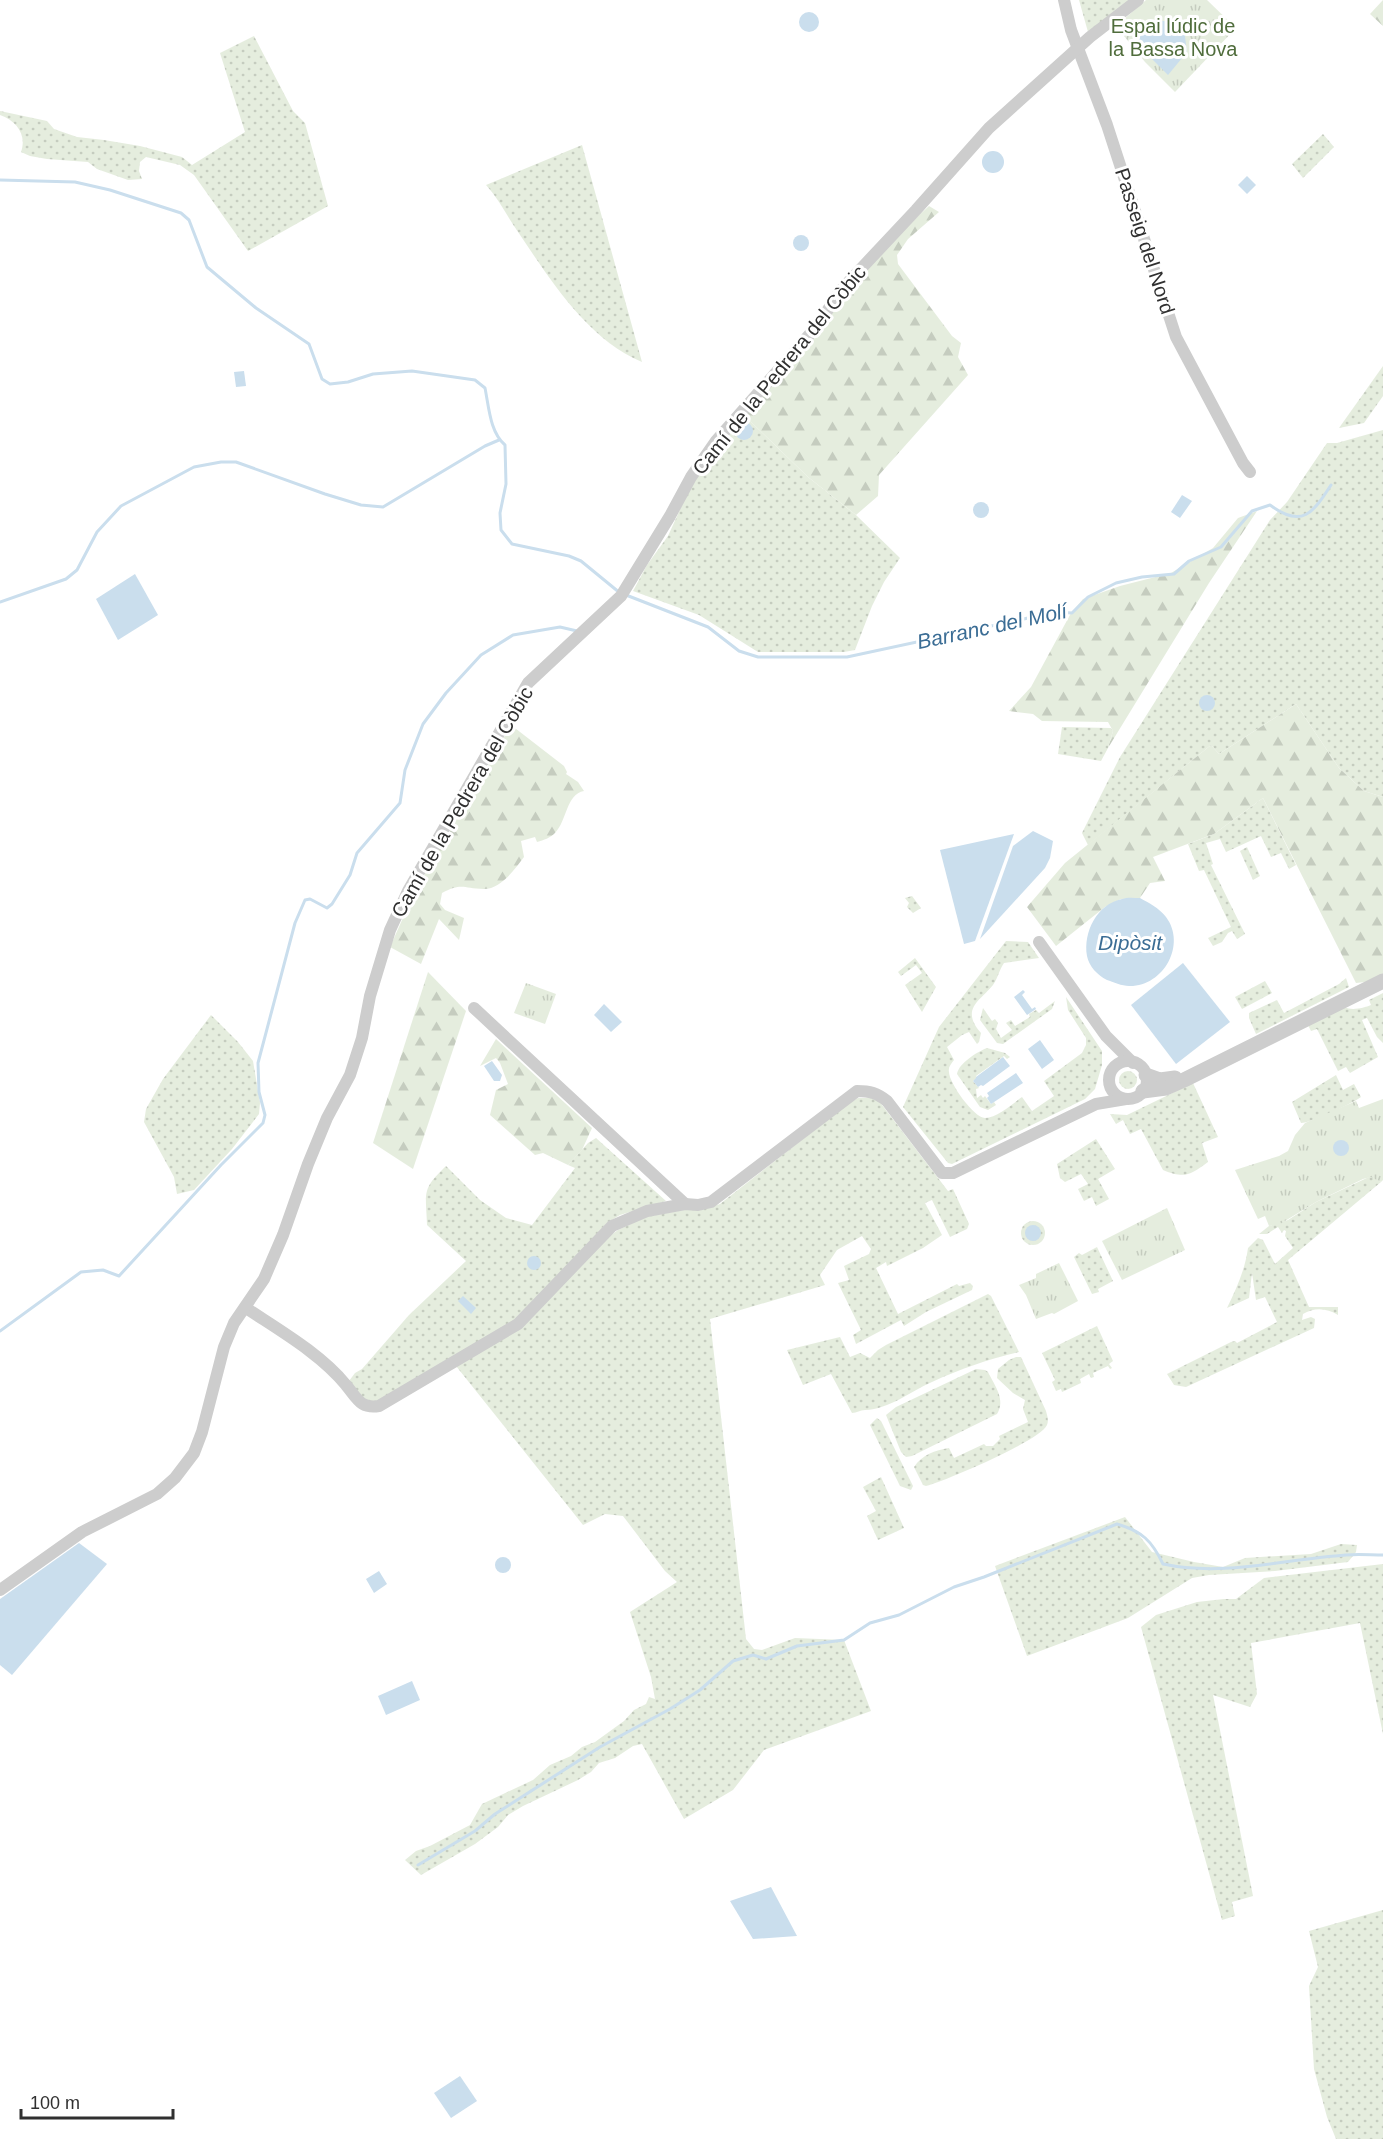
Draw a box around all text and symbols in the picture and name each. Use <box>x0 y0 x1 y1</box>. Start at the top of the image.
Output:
park label: Espai lúdic de la Bassa Nova <box>1109 15 1238 60</box>
street label: Passeig del Nord <box>1111 165 1179 317</box>
street label: Camí de la Pedrera del Còbic <box>688 261 870 479</box>
water label: Barranc del Molí <box>915 598 1071 653</box>
street label: Camí de la Pedrera del Còbic <box>387 683 537 921</box>
water label: Dipòsit <box>1098 931 1163 954</box>
scale bar <box>21 2082 172 2120</box>
text: 100 m <box>30 2093 80 2113</box>

